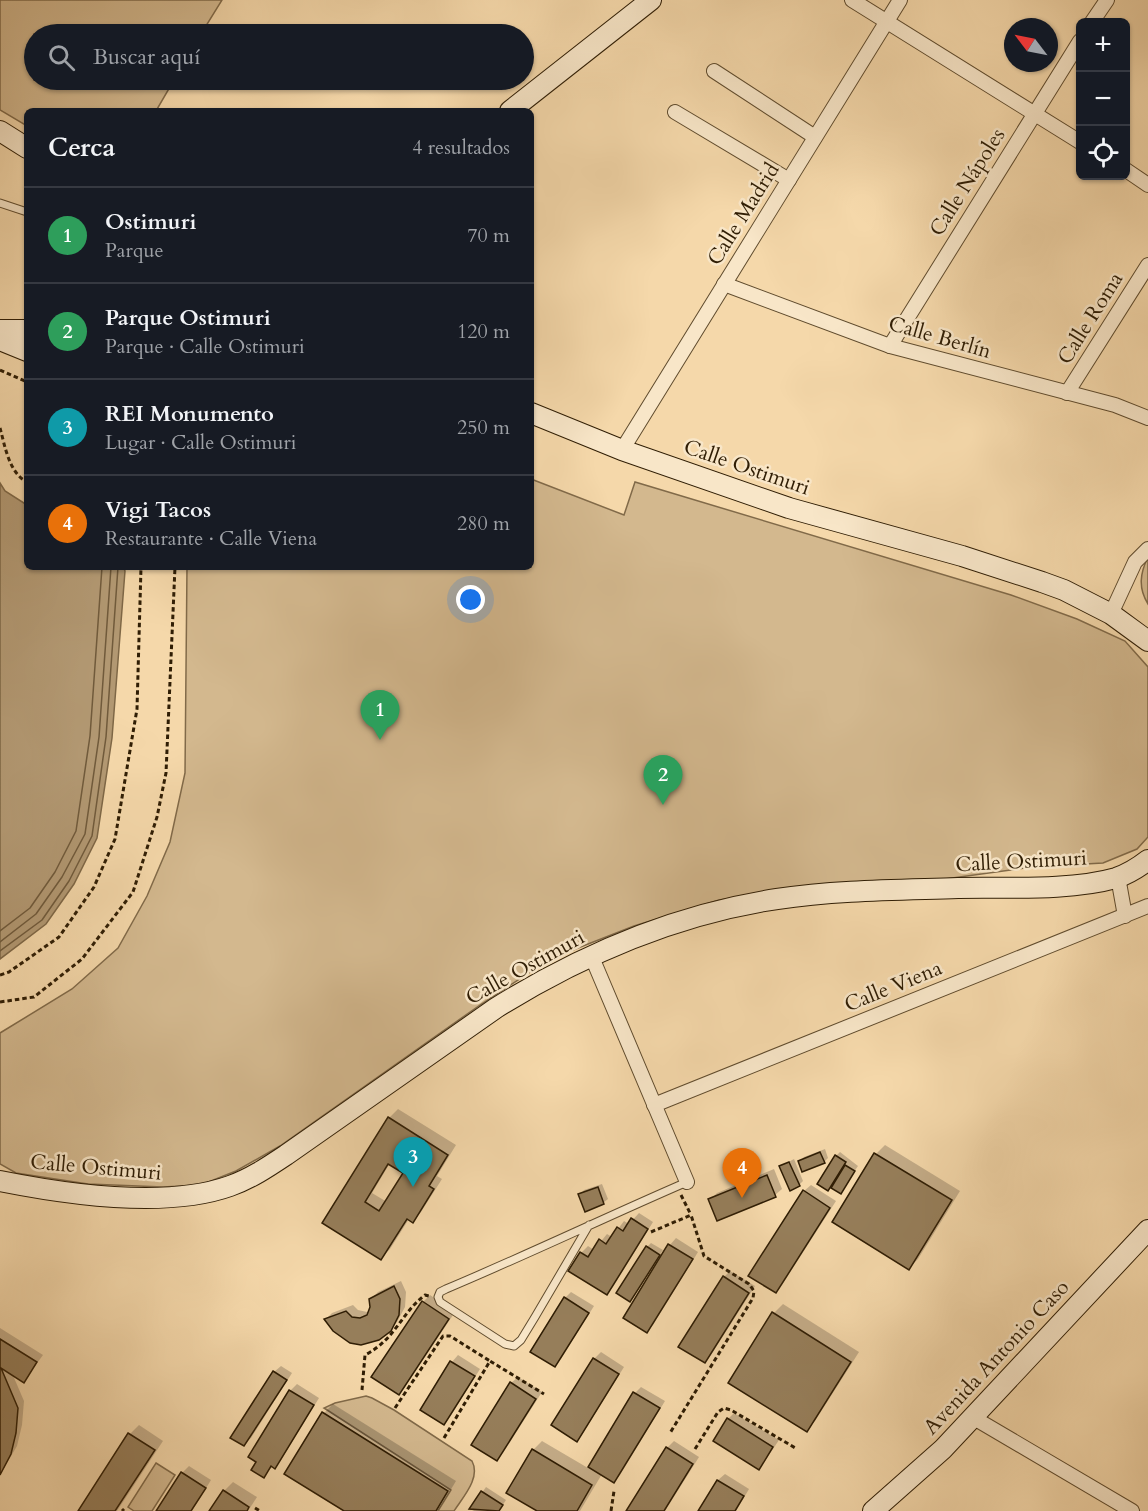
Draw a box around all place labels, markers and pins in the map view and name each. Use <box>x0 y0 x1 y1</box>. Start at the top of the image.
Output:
pin: 1 <box>360 690 400 740</box>
pin: 2 <box>644 756 682 805</box>
pin: 3 <box>394 1138 432 1187</box>
pin: 4 <box>722 1148 762 1198</box>

